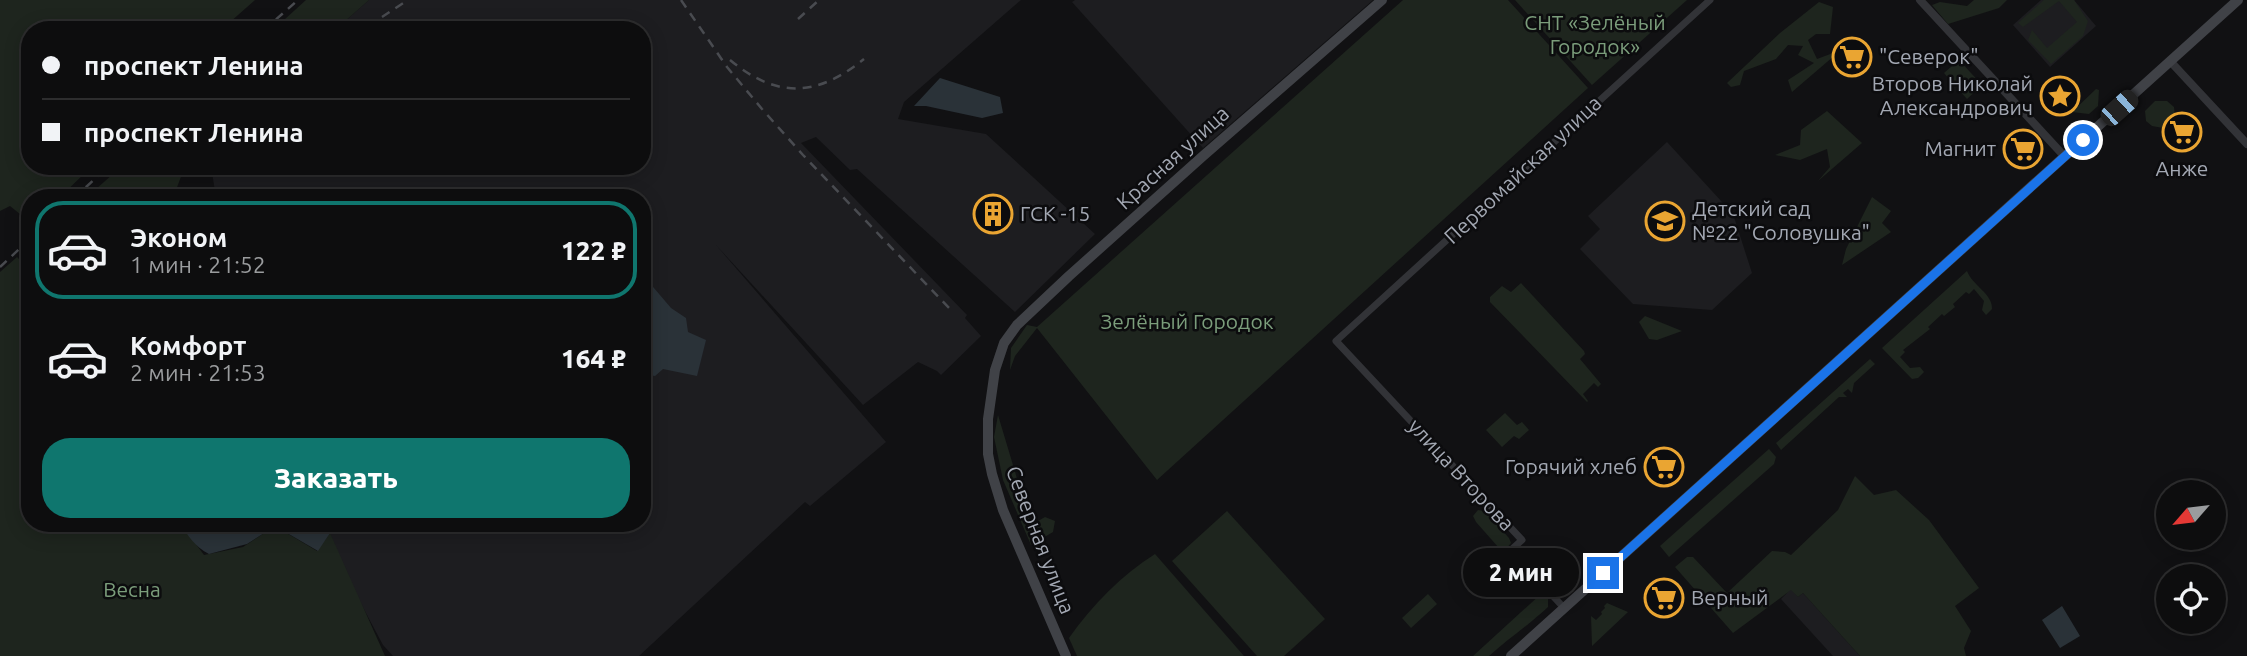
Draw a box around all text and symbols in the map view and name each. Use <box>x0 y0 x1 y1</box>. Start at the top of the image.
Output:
park label: СНТ «Зелёный Городок» <box>1524 10 1666 58</box>
supermarket icon: "Северок" <box>1831 36 1873 78</box>
place label: "Северок" <box>1879 44 1979 68</box>
text: проспект Ленина <box>84 51 304 80</box>
place label: Второв Николай Александрович <box>1872 71 2033 119</box>
place icon: Второв Николай Александрович <box>2039 75 2081 117</box>
car <box>2097 86 2142 130</box>
street label: Первомайская улица <box>1439 90 1606 248</box>
street label: Красная улица <box>1111 101 1233 214</box>
supermarket icon: Анже <box>2161 111 2203 153</box>
text: проспект Ленина <box>84 118 304 147</box>
route start <box>2067 124 2099 156</box>
supermarket icon: Магнит <box>2002 128 2044 170</box>
place label: Магнит <box>1924 136 1997 160</box>
place label: Анже <box>2156 156 2208 180</box>
building icon: ГСК -15 <box>972 193 1014 235</box>
place label: Детский сад №22 "Соловушка" <box>1692 196 1870 244</box>
school or university icon: Детский сад №22 "Соловушка" <box>1644 200 1686 242</box>
place label: ГСК -15 <box>1020 201 1090 225</box>
icon: car <box>46 219 109 282</box>
text: Эконом <box>130 223 227 252</box>
text: 122 ₽ <box>561 236 626 265</box>
text: 1 мин · 21:52 <box>130 252 266 277</box>
park label: Зелёный Городок <box>1101 309 1274 333</box>
icon: car <box>46 327 109 390</box>
text: Комфорт <box>130 331 246 360</box>
text: 164 ₽ <box>561 344 626 373</box>
text: 2 мин · 21:53 <box>130 360 266 385</box>
street label: улица Второва <box>1404 413 1520 535</box>
button: Заказать <box>42 438 630 518</box>
supermarket icon: Горячий хлеб <box>1643 446 1685 488</box>
place label: Горячий хлеб <box>1505 454 1637 478</box>
street label: Северная улица <box>1002 462 1080 617</box>
north arrow <box>2156 480 2226 550</box>
map controls <box>2156 480 2226 634</box>
callout: 2 мин <box>1463 548 1578 598</box>
route end <box>1587 557 1619 589</box>
text: 2 мин <box>1489 560 1553 585</box>
button: locate <box>2156 564 2226 634</box>
park label: Весна <box>103 577 161 601</box>
supermarket icon: Верный <box>1643 577 1685 619</box>
place label: Верный <box>1691 585 1769 609</box>

